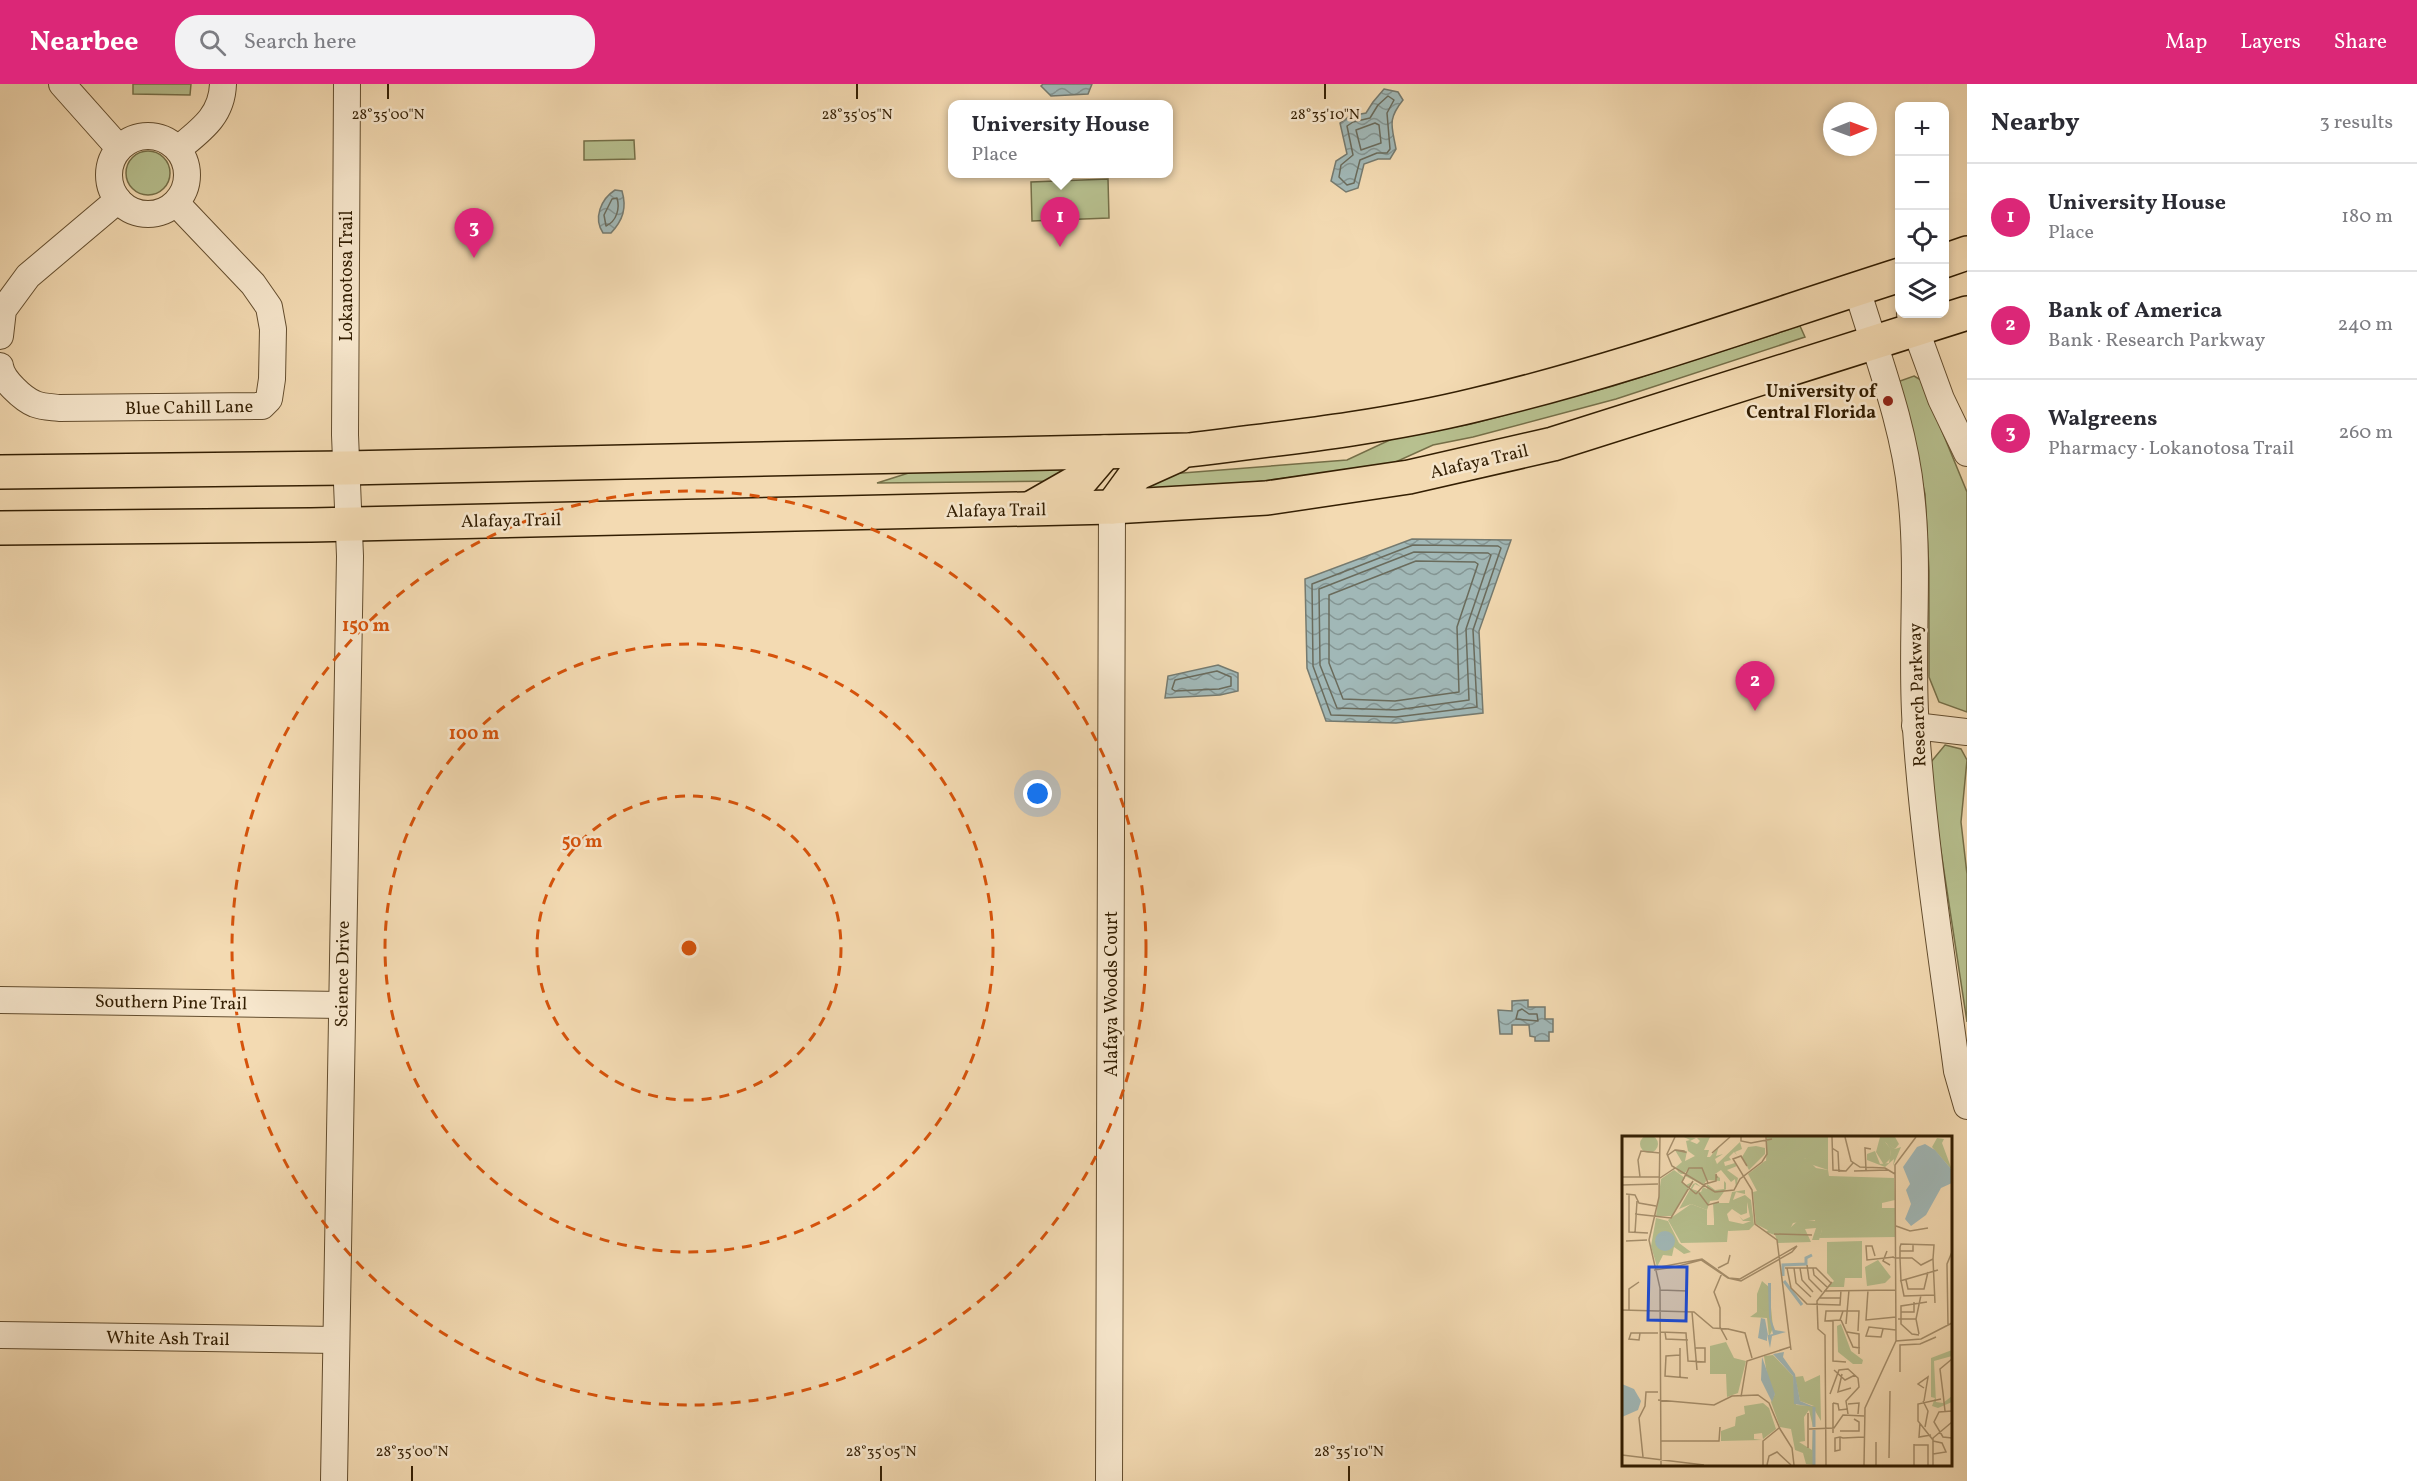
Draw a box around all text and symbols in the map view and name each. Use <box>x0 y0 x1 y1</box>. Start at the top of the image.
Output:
search box <box>175 15 595 69</box>
text: Nearbee <box>30 23 139 62</box>
icon: search <box>196 26 229 59</box>
text: Search here <box>244 27 356 58</box>
text: Map <box>2165 28 2207 57</box>
text: Layers <box>2240 28 2301 57</box>
text: Share <box>2334 28 2387 57</box>
popup <box>948 100 1173 178</box>
north arrow <box>1823 102 1877 156</box>
map controls <box>1895 102 1949 318</box>
button: + <box>1895 102 1949 156</box>
text: 28°35'00"N <box>351 105 425 126</box>
text: 28°35'05"N <box>821 105 893 126</box>
text: 28°35'10"N <box>1290 105 1360 126</box>
text: Nearby <box>1991 105 2080 141</box>
text: 3 results <box>2319 109 2393 137</box>
text: University House <box>972 110 1149 141</box>
text: Place <box>972 141 1018 169</box>
button: − <box>1895 156 1949 210</box>
text: University House <box>2048 188 2226 219</box>
pin: 1 <box>1040 198 1080 247</box>
text: 1 <box>2006 203 2015 231</box>
text: 180 m <box>2341 203 2393 231</box>
pin: 3 <box>454 208 494 258</box>
street label: Lokanotosa Trail <box>335 210 360 342</box>
button: locate <box>1895 210 1949 264</box>
text: Place <box>2048 219 2094 247</box>
button: layers <box>1895 264 1949 318</box>
text: Bank of America <box>2048 296 2222 327</box>
text: 2 <box>2005 311 2016 339</box>
text: 240 m <box>2338 311 2393 339</box>
text: Bank · Research Parkway <box>2048 327 2265 355</box>
place label: University of Central Florida <box>1746 380 1878 426</box>
marker: University of Central Florida <box>1881 394 1895 408</box>
street label: Blue Cahill Lane <box>125 395 253 422</box>
text: Walgreens <box>2048 404 2157 435</box>
text: 3 <box>2005 419 2016 447</box>
text: 260 m <box>2338 419 2393 447</box>
text: Pharmacy · Lokanotosa Trail <box>2048 435 2294 463</box>
street label: Alafaya Trail <box>1428 439 1531 486</box>
street label: Alafaya Trail <box>946 498 1046 525</box>
street label: Alafaya Trail <box>461 508 561 535</box>
text: 150 m <box>342 614 390 639</box>
street label: Research Parkway <box>1903 622 1934 767</box>
pin: 2 <box>1736 662 1774 711</box>
text: 100 m <box>449 722 499 747</box>
your location <box>1023 779 1052 808</box>
text: 50 m <box>562 830 602 855</box>
street label: Alafaya Woods Court <box>1100 911 1125 1077</box>
street label: Science Drive <box>330 920 357 1028</box>
centre of rings <box>679 938 699 958</box>
street label: Southern Pine Trail <box>95 990 247 1017</box>
inset map <box>1622 1136 1952 1466</box>
street label: White Ash Trail <box>106 1326 230 1353</box>
text: 28°35'00"N <box>375 1442 449 1463</box>
text: 28°35'05"N <box>845 1442 917 1463</box>
text: 28°35'10"N <box>1314 1442 1384 1463</box>

